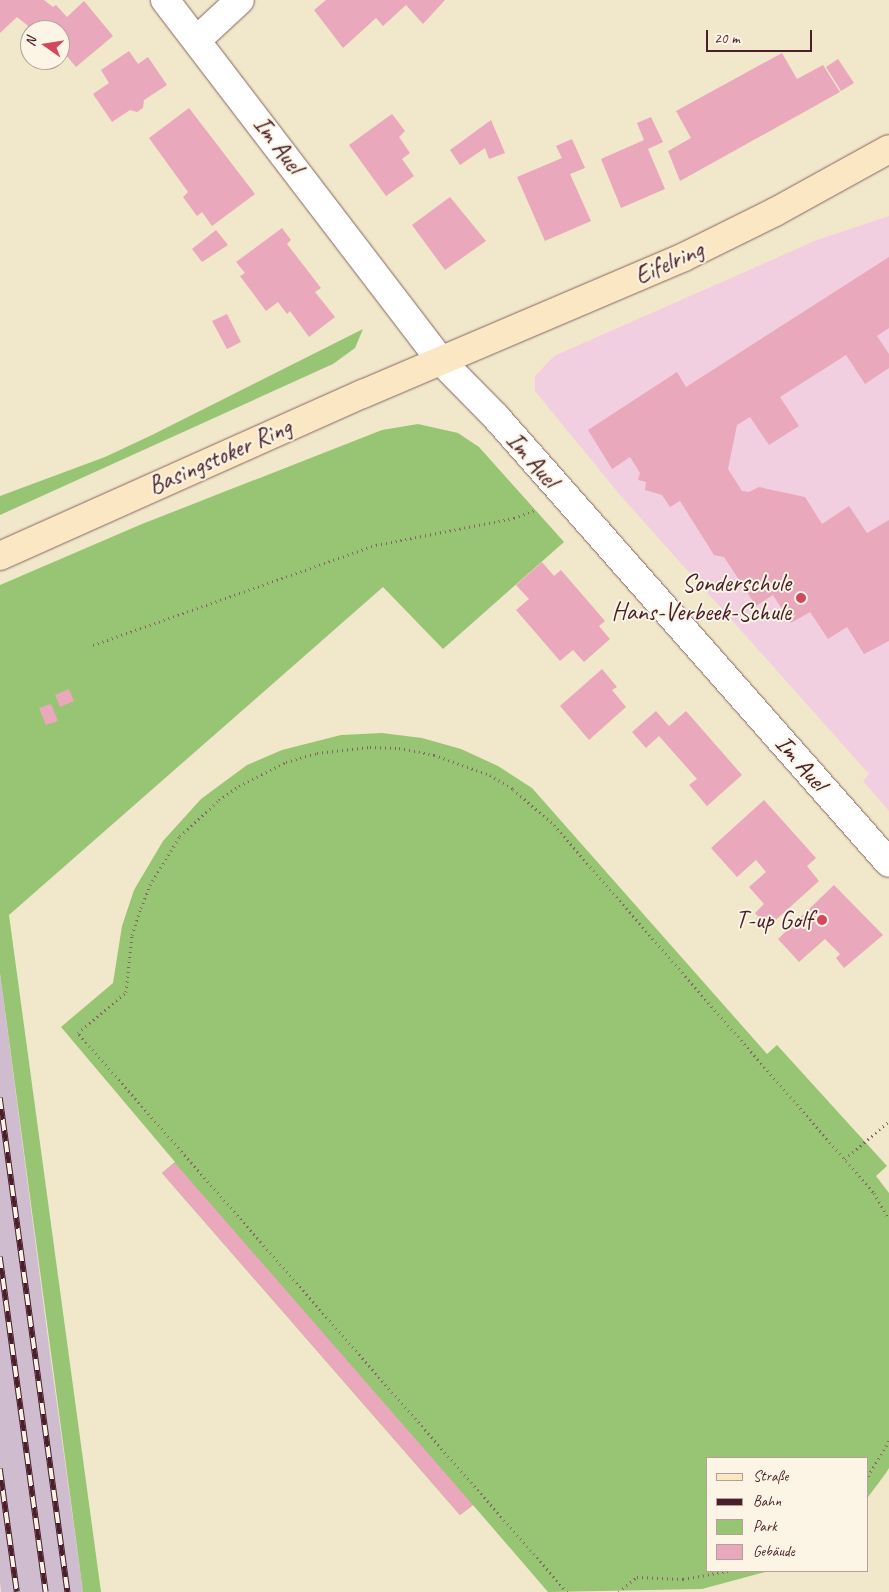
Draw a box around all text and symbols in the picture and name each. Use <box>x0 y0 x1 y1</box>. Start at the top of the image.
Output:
north arrow <box>20 20 70 70</box>
scale bar <box>709 20 815 52</box>
text: 20 m <box>714 29 740 48</box>
text: N <box>22 36 40 48</box>
street label: Im Auel <box>247 110 309 180</box>
street label: Eifelring <box>630 235 708 291</box>
street label: Basingstoker Ring <box>144 412 296 502</box>
street label: Im Auel <box>500 426 564 494</box>
place label: Sonderschule Hans-Verbeek-Schule <box>612 569 791 628</box>
marker: Sonderschule Hans-Verbeek-Schule <box>795 592 807 604</box>
street label: Im Auel <box>769 729 833 797</box>
place label: T-up Golf <box>735 905 812 935</box>
marker: T-up Golf <box>816 914 828 926</box>
legend <box>706 1457 869 1572</box>
text: Straße <box>753 1467 788 1486</box>
text: Bahn <box>753 1492 781 1511</box>
text: Park <box>753 1517 777 1536</box>
text: Gebäude <box>753 1542 795 1561</box>

